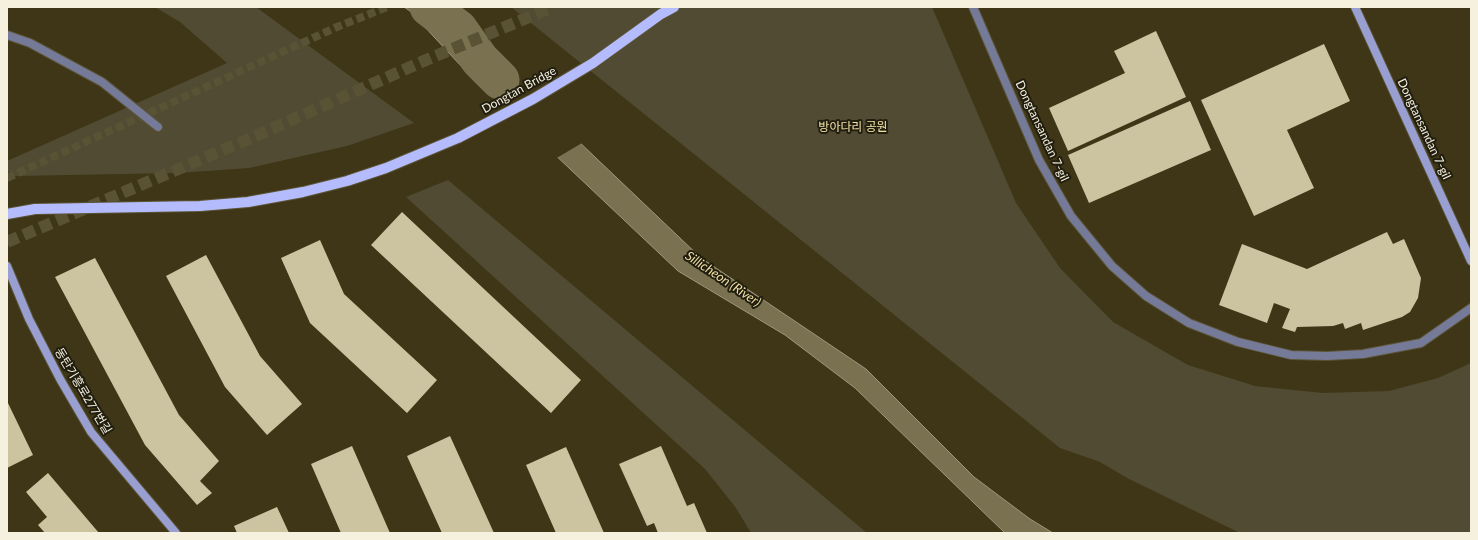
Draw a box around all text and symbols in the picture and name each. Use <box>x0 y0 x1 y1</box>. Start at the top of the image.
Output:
street label: Dongtan Bridge <box>479 64 559 116</box>
street label: Dongtansandan 7-gil <box>1394 76 1454 182</box>
street label: Dongtansandan 7-gil <box>1012 78 1072 184</box>
park label: 방아다리 공원 <box>818 120 888 134</box>
water label: Sillicheon (River) <box>682 248 764 310</box>
street label: 동탄기흥로277번길 <box>52 345 114 437</box>

